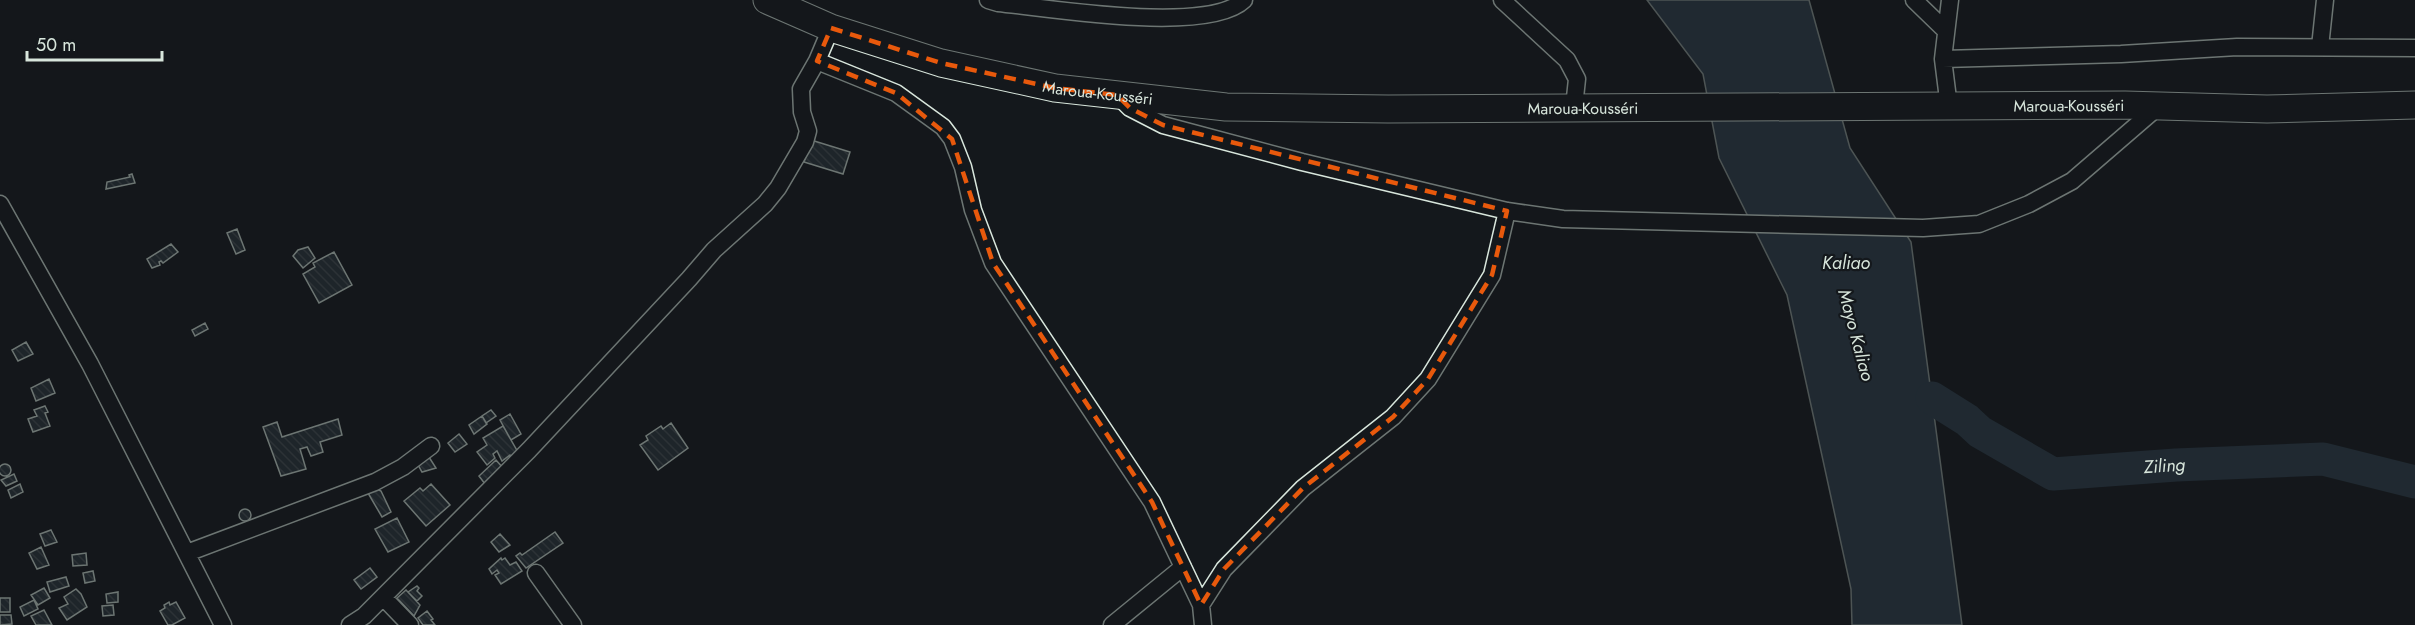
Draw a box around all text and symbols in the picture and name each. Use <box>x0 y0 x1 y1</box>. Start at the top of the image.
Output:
scale bar <box>27 24 162 62</box>
text: 50 m <box>36 32 76 58</box>
street label: Maroua-Kousséri <box>1040 74 1154 110</box>
street label: Maroua-Kousséri <box>2014 94 2124 117</box>
street label: Maroua-Kousséri <box>1528 96 1638 120</box>
water label: Kaliao <box>1822 250 1870 276</box>
water label: Mayo Kaliao <box>1831 286 1881 384</box>
water label: Ziling <box>2142 452 2186 480</box>

